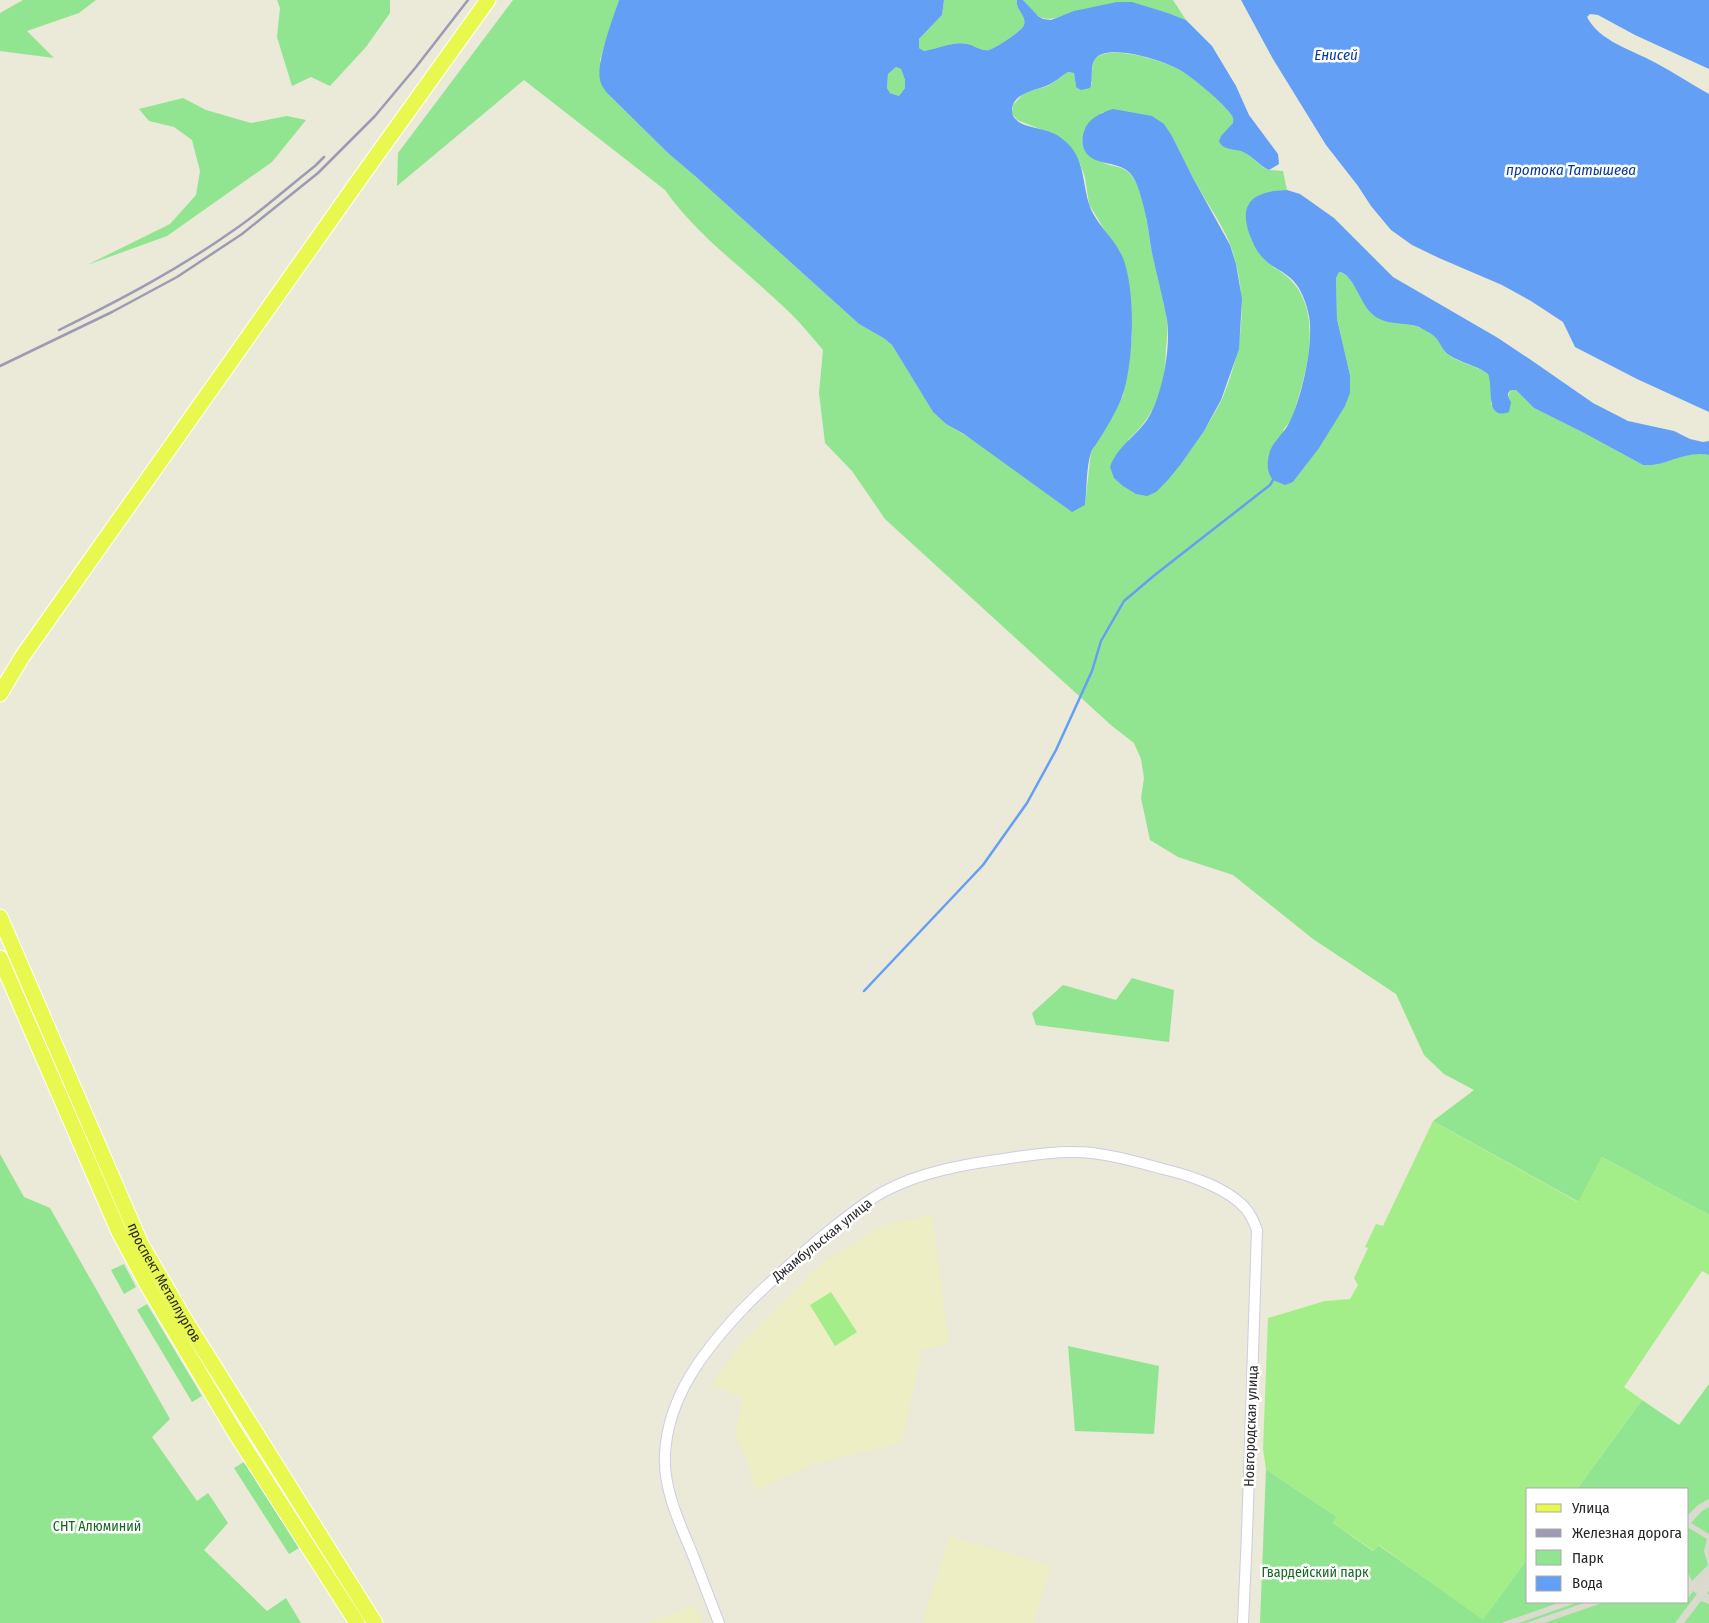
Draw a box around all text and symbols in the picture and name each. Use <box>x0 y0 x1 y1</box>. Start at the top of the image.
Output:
water label: Енисей <box>1314 46 1358 64</box>
water label: протока Татышева <box>1506 161 1636 179</box>
street label: Джамбульская улица <box>768 1194 875 1286</box>
street label: проспект Металлургов <box>124 1220 205 1345</box>
street label: Новгородская улица <box>1240 1365 1262 1487</box>
legend <box>1526 1488 1689 1603</box>
text: Улица <box>1571 1499 1610 1517</box>
park label: СНТ Алюминий <box>53 1518 141 1535</box>
text: Железная дорога <box>1572 1524 1682 1542</box>
text: Парк <box>1572 1549 1603 1567</box>
park label: Гвардейский парк <box>1261 1564 1369 1581</box>
text: Вода <box>1572 1574 1603 1592</box>

